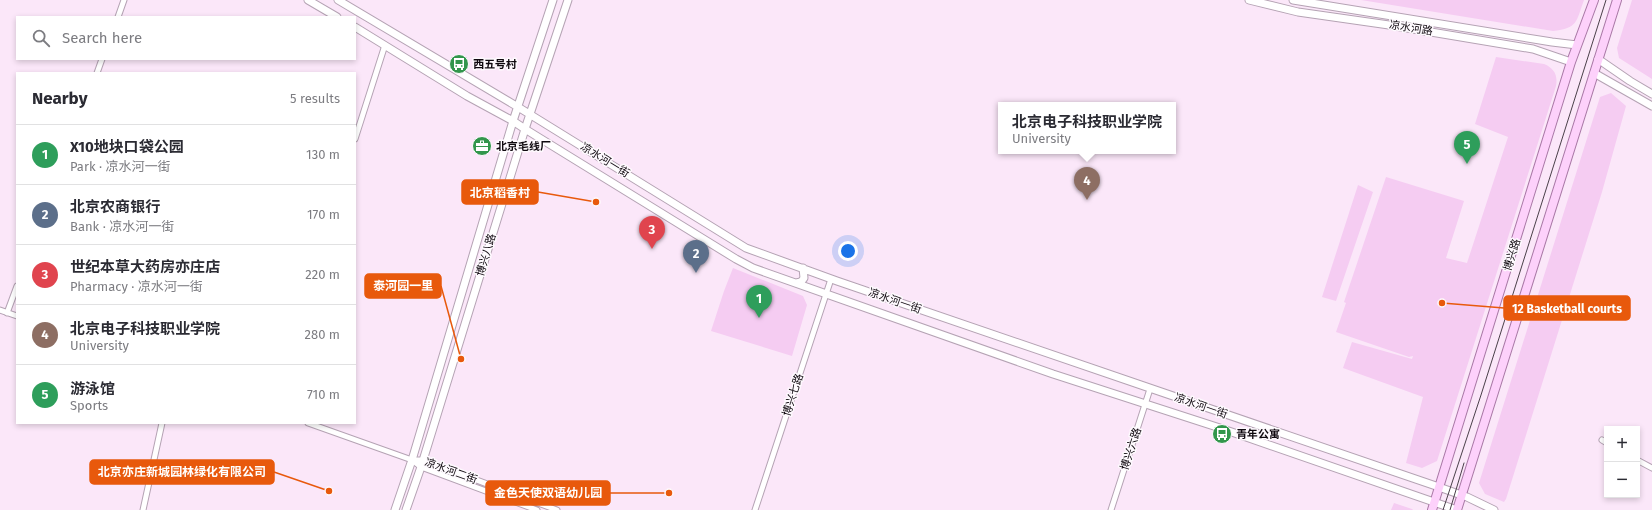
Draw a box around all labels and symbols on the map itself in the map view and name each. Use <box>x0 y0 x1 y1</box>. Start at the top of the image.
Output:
street label: 凉水河路 <box>1388 18 1434 38</box>
bus stop icon: 西五号村 <box>448 53 470 75</box>
place label: 西五号村 <box>473 58 517 71</box>
pin: 5 <box>1454 131 1480 164</box>
office icon: 北京毛线厂 <box>471 135 493 157</box>
place label: 北京毛线厂 <box>496 140 551 153</box>
street label: 凉水河一街 <box>578 140 632 180</box>
pin: 4 <box>1074 167 1100 200</box>
callout: 北京稻香村 <box>462 180 538 204</box>
text: 北京稻香村 <box>470 186 530 200</box>
pin: 3 <box>639 216 665 249</box>
street label: 博兴八路 <box>473 232 499 278</box>
street label: 博兴路 <box>1501 237 1523 273</box>
pin: 2 <box>683 240 709 273</box>
your location <box>838 241 858 261</box>
callout: 泰河园一里 <box>365 274 441 298</box>
text: 泰河园一里 <box>373 279 433 293</box>
pin: 1 <box>746 285 772 318</box>
street label: 凉水河一街 <box>867 286 923 316</box>
callout: 12 Basketball courts <box>1504 296 1630 320</box>
text: 12 Basketball courts <box>1512 302 1622 316</box>
street label: 博兴七路 <box>780 372 806 418</box>
street label: 凉水河一街 <box>1173 391 1229 421</box>
bus stop icon: 青年公寓 <box>1211 423 1233 445</box>
street label: 博兴六路 <box>1118 426 1144 472</box>
place label: 青年公寓 <box>1236 428 1280 441</box>
street label: 凉水河二街 <box>423 455 479 487</box>
callout: 北京亦庄新城园林绿化有限公司 <box>90 460 274 484</box>
text: 北京亦庄新城园林绿化有限公司 <box>98 465 266 479</box>
callout: 金色天使双语幼儿园 <box>486 481 610 505</box>
text: 金色天使双语幼儿园 <box>494 486 602 500</box>

